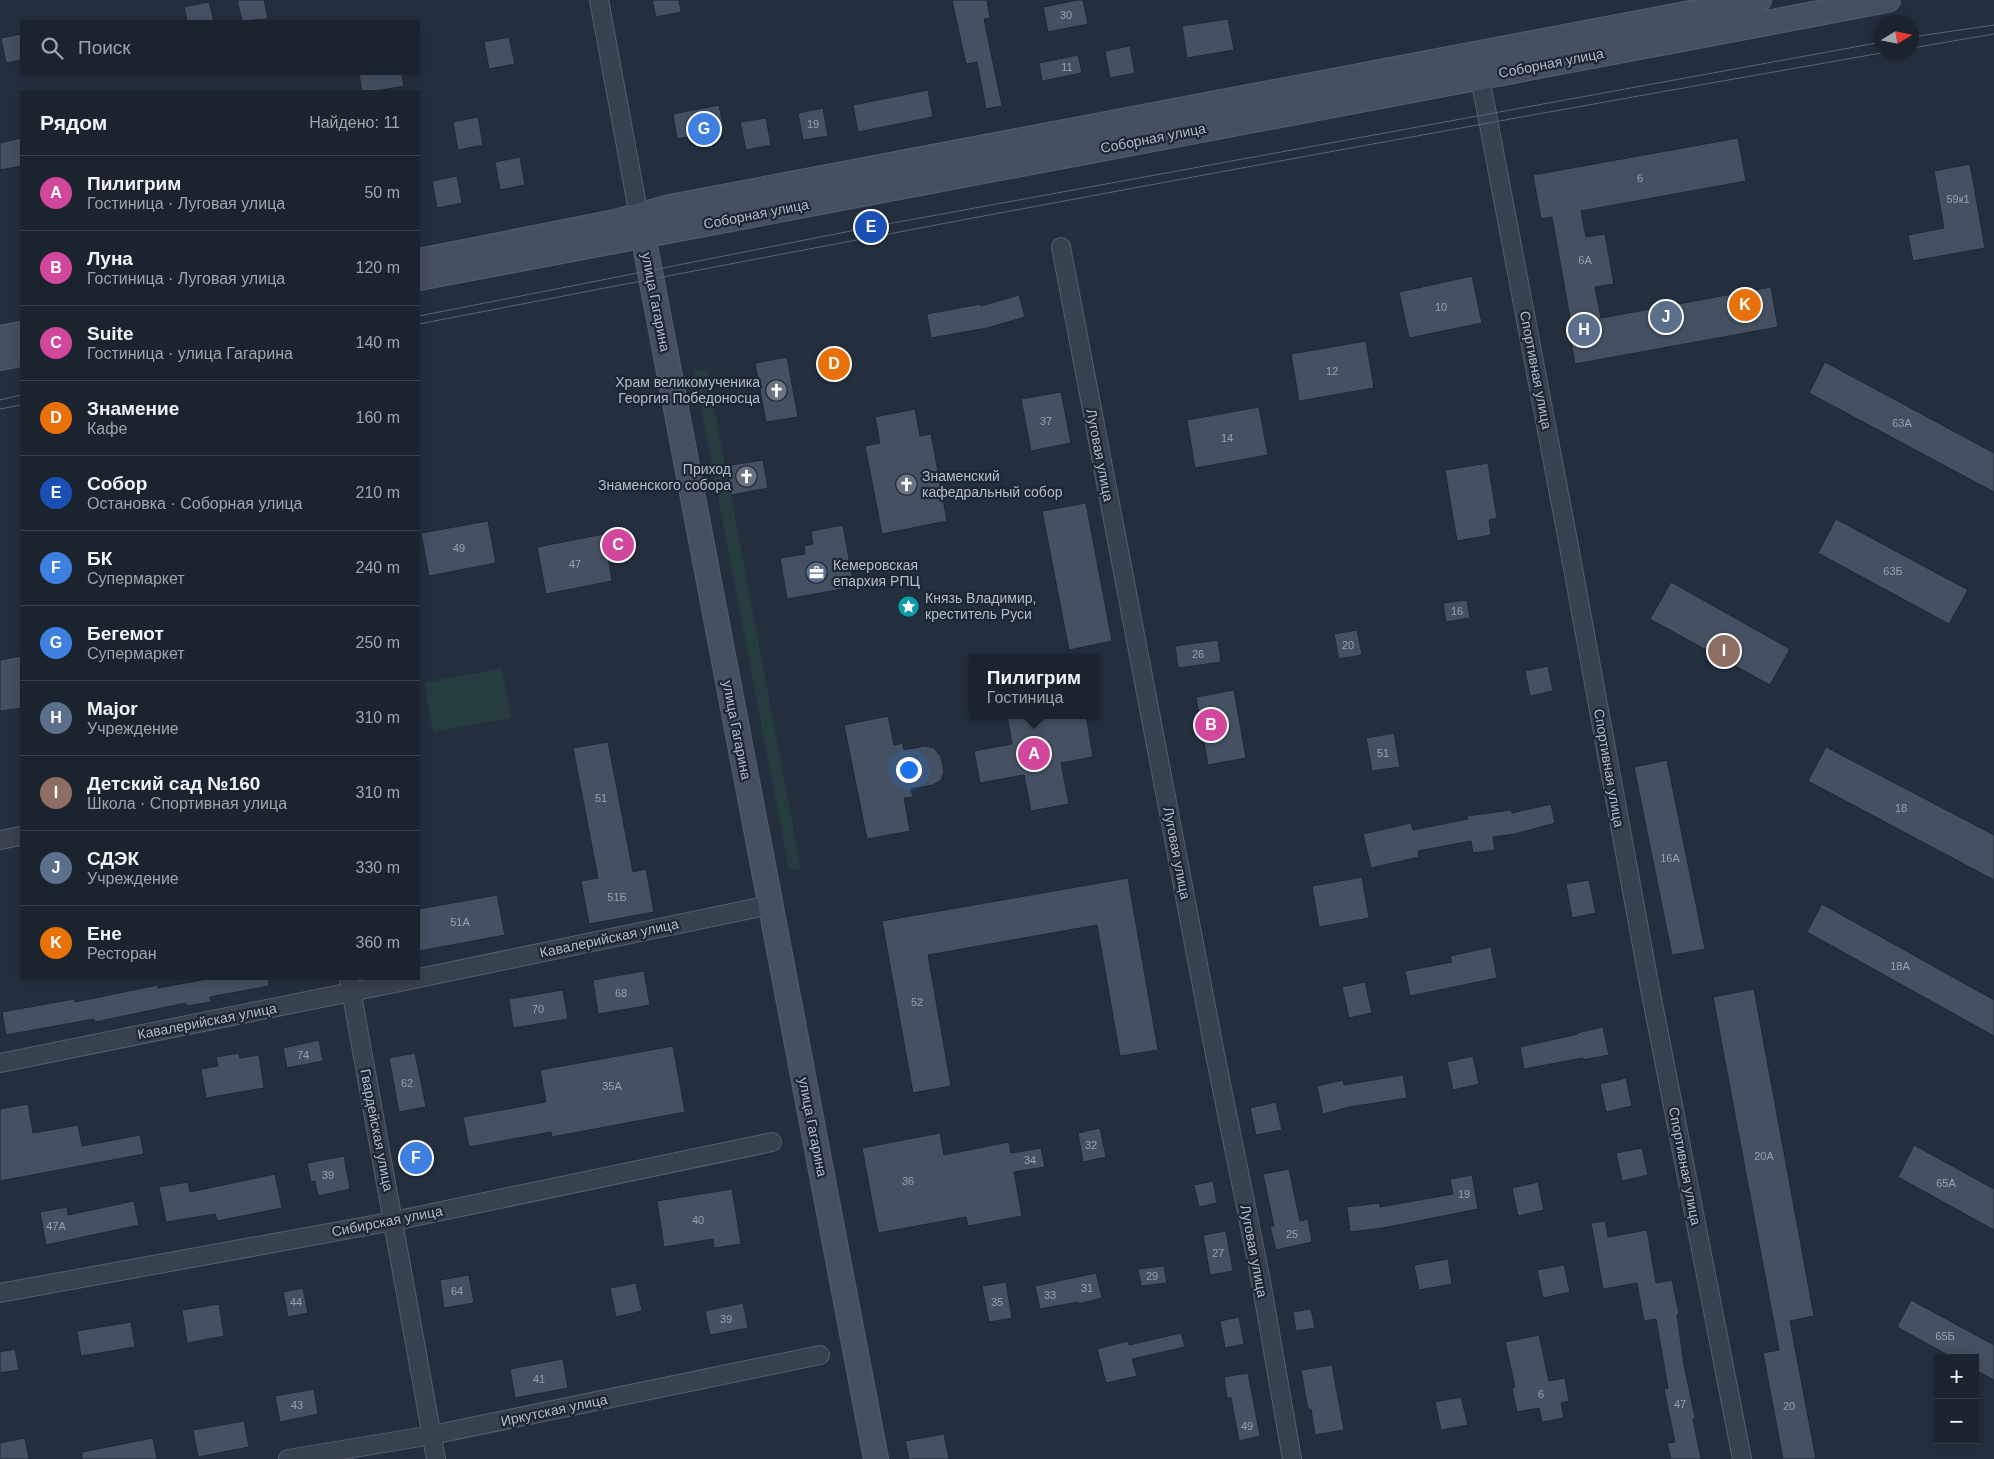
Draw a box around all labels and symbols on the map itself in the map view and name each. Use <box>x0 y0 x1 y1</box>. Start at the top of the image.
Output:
house number: 30 <box>1060 9 1072 21</box>
north arrow <box>1874 15 1919 60</box>
street label: Соборная улица <box>1497 45 1605 81</box>
house number: 11 <box>1061 61 1073 73</box>
pin: G <box>688 110 720 148</box>
house number: 19 <box>807 118 819 130</box>
street label: Соборная улица <box>1099 120 1207 156</box>
house number: 6 <box>1637 172 1643 184</box>
house number: 59к1 <box>1946 193 1970 205</box>
street label: Соборная улица <box>702 196 810 232</box>
pin: E <box>855 208 887 246</box>
street label: улица Гагарина <box>639 251 673 353</box>
house number: 6А <box>1578 254 1592 266</box>
pin: K <box>1729 286 1761 324</box>
pin: J <box>1650 298 1682 336</box>
house number: 10 <box>1435 301 1447 313</box>
street label: Спортивная улица <box>1517 310 1555 431</box>
pin: H <box>1568 311 1600 349</box>
pin: D <box>818 345 850 383</box>
house number: 12 <box>1326 365 1338 377</box>
place label: Храм великомученика Георгия Победоносца <box>615 374 760 406</box>
church icon: Храм великомученика Георгия Победоносца <box>764 378 788 402</box>
street label: Луговая улица <box>1083 407 1117 503</box>
house number: 37 <box>1040 415 1052 427</box>
house number: 63А <box>1892 417 1912 429</box>
house number: 14 <box>1221 432 1233 444</box>
place label: Приход Знаменского собора <box>598 461 731 493</box>
church icon: Приход Знаменского собора <box>735 465 759 489</box>
place label: Знаменский кафедральный собор <box>922 468 1063 500</box>
church icon: Знаменский кафедральный собор <box>894 472 918 496</box>
pin: C <box>602 526 634 564</box>
house number: 49 <box>453 542 465 554</box>
place label: Кемеровская епархия РПЦ <box>833 557 920 589</box>
house number: 47 <box>569 558 581 570</box>
office icon: Кемеровская епархия РПЦ <box>805 561 829 585</box>
house number: 63Б <box>1883 565 1903 577</box>
place label: Князь Владимир, креститель Руси <box>925 590 1036 622</box>
place icon: Князь Владимир, креститель Руси <box>897 594 921 618</box>
house number: 16 <box>1451 605 1463 617</box>
pin: I <box>1708 632 1740 670</box>
house number: 20 <box>1342 639 1354 651</box>
house number: 26 <box>1192 648 1204 660</box>
street label: улица Гагарина <box>720 679 754 781</box>
pin: B <box>1195 706 1227 744</box>
street label: Спортивная улица <box>1591 707 1627 829</box>
pin: A <box>1018 735 1050 773</box>
house number: 51 <box>1377 747 1389 759</box>
your location <box>896 757 922 783</box>
house number: 51 <box>595 792 607 804</box>
house number: 18 <box>1895 802 1907 814</box>
street label: Луговая улица <box>1160 805 1194 901</box>
house number: 16А <box>1660 852 1680 864</box>
house number: 51Б <box>607 891 627 903</box>
street label: Кавалерийская улица <box>538 915 680 961</box>
house number: 51А <box>450 916 470 928</box>
house number: 18А <box>1890 960 1910 972</box>
house number: 68 <box>615 987 627 999</box>
house number: 52 <box>911 996 923 1008</box>
street label: Кавалерийская улица <box>136 1000 278 1042</box>
house number: 70 <box>532 1003 544 1015</box>
house number: 74 <box>297 1049 309 1061</box>
street label: Гвардейская улица <box>357 1067 397 1193</box>
street label: улица Гагарина <box>796 1076 830 1178</box>
house number: 62 <box>401 1077 413 1089</box>
house number: 35А <box>602 1080 622 1092</box>
street label: Спортивная улица <box>1666 1106 1704 1227</box>
pin: F <box>400 1139 432 1177</box>
house number: 32 <box>1085 1139 1097 1151</box>
house number: 20А <box>1754 1150 1774 1162</box>
house number: 34 <box>1024 1154 1036 1166</box>
house number: 39 <box>322 1169 334 1181</box>
house number: 36 <box>902 1175 914 1187</box>
house number: 65А <box>1936 1177 1956 1189</box>
house number: 19 <box>1458 1188 1470 1200</box>
street label: Сибирская улица <box>330 1202 444 1240</box>
street label: Луговая улица <box>1237 1203 1271 1299</box>
house number: 40 <box>692 1214 704 1226</box>
house number: 47А <box>46 1220 66 1232</box>
house number: 25 <box>1286 1228 1298 1240</box>
house number: 27 <box>1212 1247 1224 1259</box>
house number: 29 <box>1146 1270 1158 1282</box>
house number: 31 <box>1081 1282 1093 1294</box>
house number: 64 <box>451 1285 463 1297</box>
house number: 33 <box>1044 1289 1056 1301</box>
house number: 44 <box>290 1296 302 1308</box>
house number: 35 <box>991 1296 1003 1308</box>
house number: 39 <box>720 1313 732 1325</box>
house number: 65Б <box>1935 1330 1955 1342</box>
house number: 41 <box>533 1373 545 1385</box>
house number: 6 <box>1538 1388 1544 1400</box>
street label: Иркутская улица <box>499 1391 609 1429</box>
house number: 47 <box>1674 1398 1686 1410</box>
house number: 43 <box>291 1399 303 1411</box>
house number: 20 <box>1783 1400 1795 1412</box>
house number: 49 <box>1241 1420 1253 1432</box>

